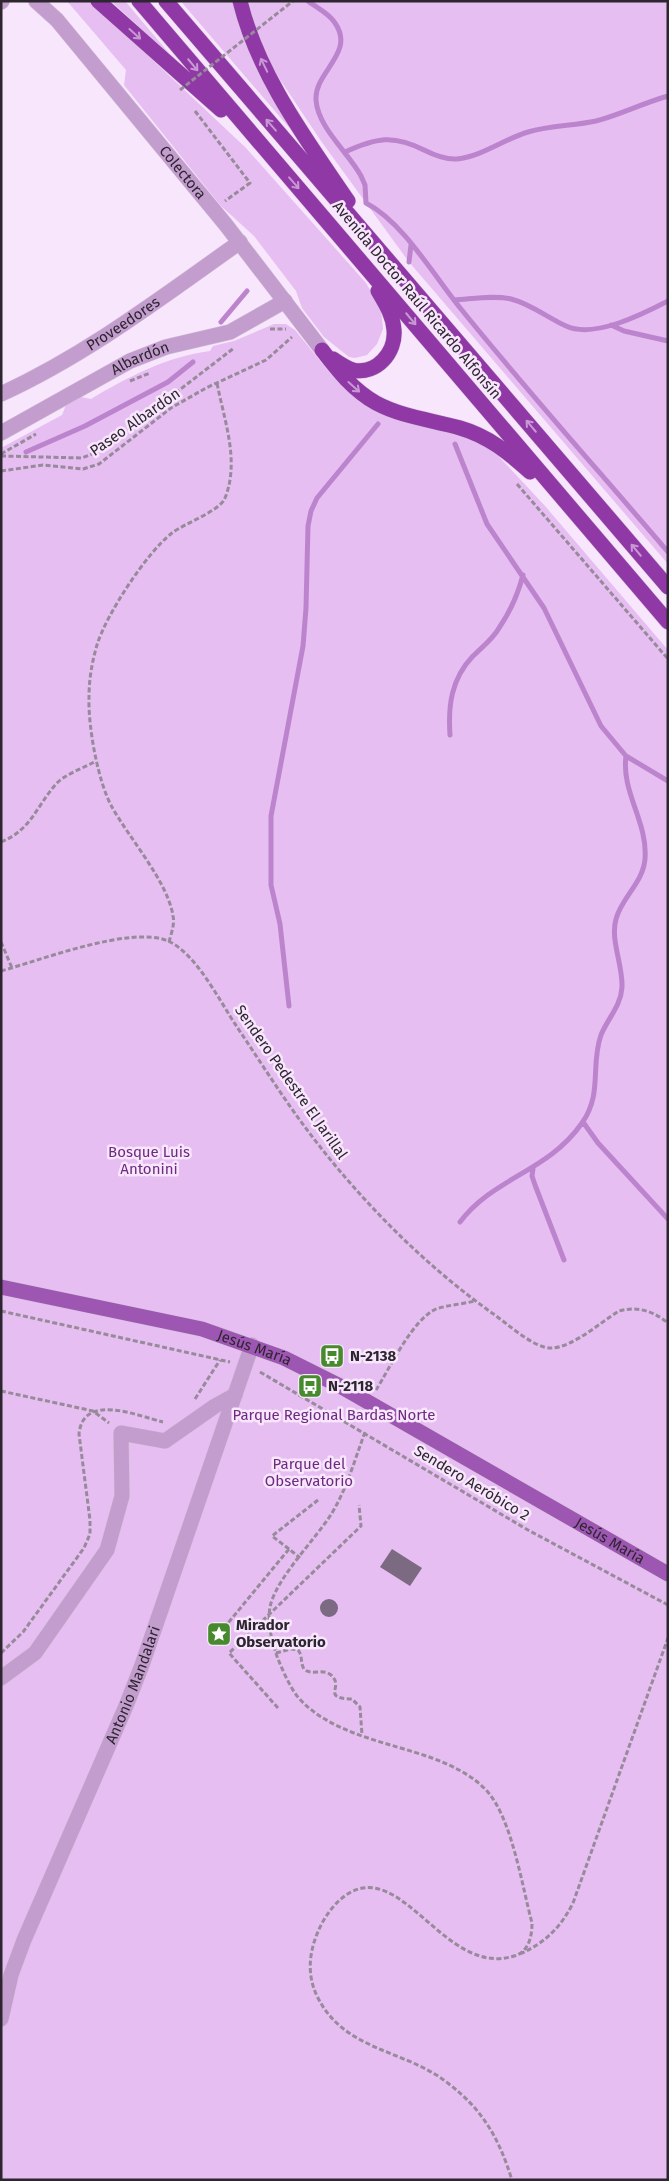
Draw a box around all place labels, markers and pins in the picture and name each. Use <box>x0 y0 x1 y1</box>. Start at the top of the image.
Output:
bus stop icon: N-2138 <box>319 1343 345 1369</box>
place label: N-2138 <box>350 1347 397 1365</box>
bus stop icon: N-2118 <box>297 1373 323 1399</box>
place label: N-2118 <box>328 1377 373 1395</box>
place label: Mirador Observatorio <box>236 1616 326 1651</box>
place icon: Mirador Observatorio <box>206 1621 232 1647</box>

